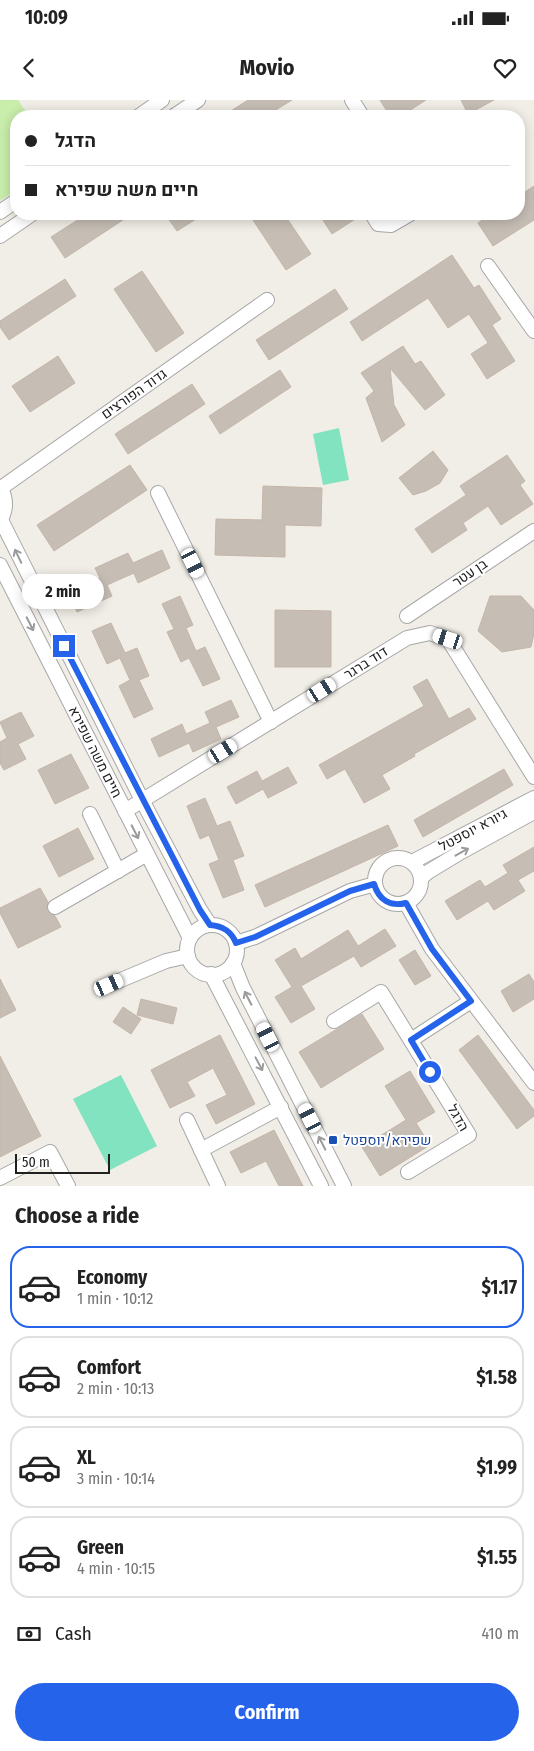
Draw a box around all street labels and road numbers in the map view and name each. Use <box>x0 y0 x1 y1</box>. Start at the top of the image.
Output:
street label: גדוד הפורצים <box>98 365 170 423</box>
street label: בן עטר <box>449 555 491 591</box>
street label: דוד ברגר <box>341 643 391 683</box>
street label: חיים משה שפירא <box>65 703 125 801</box>
street label: גיורא יוספטל <box>436 805 510 855</box>
street label: הדגל <box>444 1102 472 1134</box>

